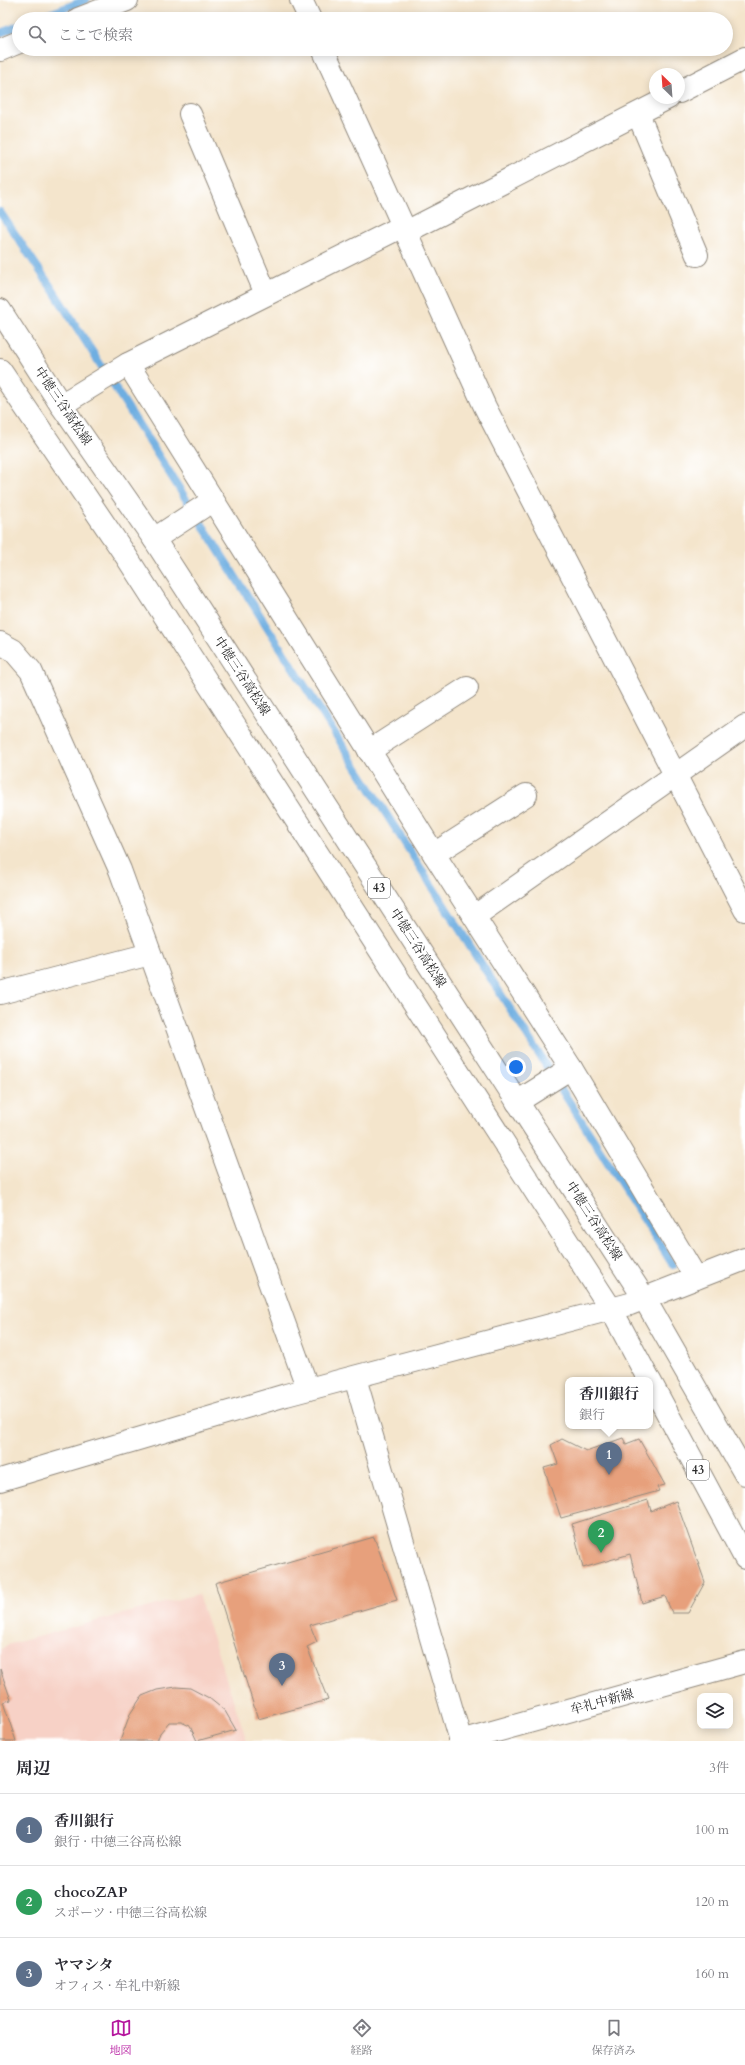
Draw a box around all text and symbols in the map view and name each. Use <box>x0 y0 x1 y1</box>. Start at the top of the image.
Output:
search box <box>12 12 733 56</box>
icon: search <box>26 23 48 45</box>
text: ここで検索 <box>58 25 133 45</box>
north arrow <box>649 68 685 104</box>
street label: 中徳三谷高松線 <box>30 363 96 449</box>
street label: 中徳三谷高松線 <box>210 633 274 719</box>
road number: 43 <box>368 878 390 898</box>
street label: 中徳三谷高松線 <box>386 905 450 991</box>
your location <box>506 1057 526 1077</box>
street label: 中徳三谷高松線 <box>562 1178 626 1264</box>
popup <box>565 1377 653 1429</box>
text: 香川銀行 <box>579 1384 639 1404</box>
text: 銀行 <box>579 1406 605 1424</box>
pin: 1 <box>596 1442 622 1475</box>
road number: 43 <box>687 1460 709 1480</box>
pin: 2 <box>588 1520 614 1553</box>
pin: 3 <box>269 1653 295 1686</box>
street label: 牟礼中新線 <box>568 1685 636 1719</box>
map controls <box>697 1693 733 1729</box>
button: layers <box>697 1693 733 1729</box>
text: 周辺 <box>16 1757 50 1780</box>
text: 3件 <box>709 1759 729 1777</box>
text: 香川銀行 <box>54 1811 114 1831</box>
text: 1 <box>26 1821 32 1839</box>
text: 100 m <box>695 1821 729 1839</box>
text: 銀行 · 中徳三谷高松線 <box>54 1833 181 1851</box>
text: chocoZAP <box>54 1882 127 1902</box>
text: 2 <box>26 1893 32 1911</box>
text: 120 m <box>695 1893 729 1911</box>
text: スポーツ · 中徳三谷高松線 <box>54 1904 207 1922</box>
text: ヤマシタ <box>54 1955 113 1975</box>
text: 3 <box>26 1965 32 1983</box>
text: 160 m <box>695 1965 729 1983</box>
text: オフィス · 牟礼中新線 <box>54 1977 180 1995</box>
tab: 地図 <box>110 2017 132 2058</box>
tab: 経路 <box>351 2017 373 2058</box>
tab: 保存済み <box>592 2017 636 2058</box>

